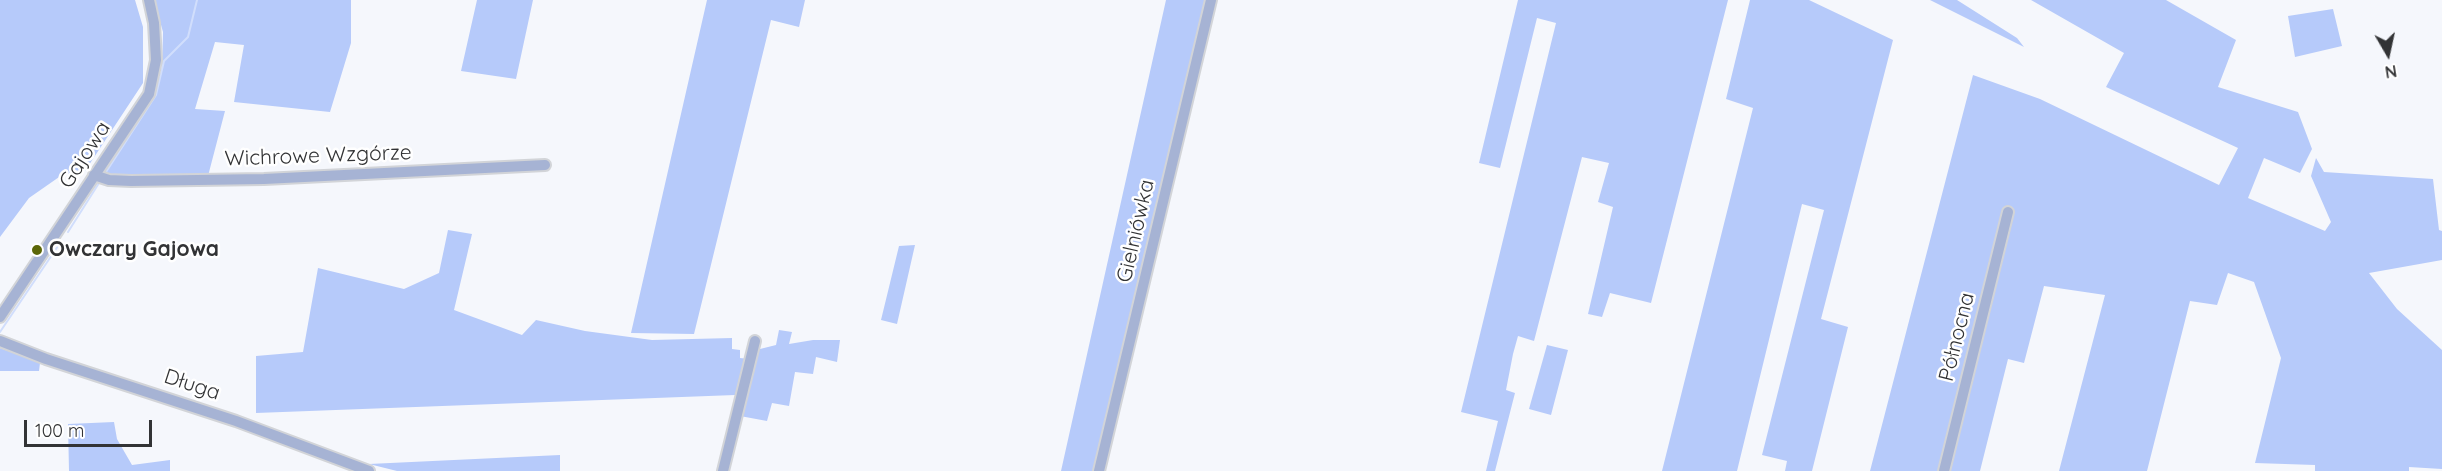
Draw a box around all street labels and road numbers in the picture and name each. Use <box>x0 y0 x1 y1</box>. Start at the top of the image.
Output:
street label: Gajowa <box>54 117 116 193</box>
street label: Wichrowe Wzgórze <box>224 140 412 172</box>
street label: Gielniówka <box>1112 177 1160 285</box>
street label: Północna <box>1934 290 1980 384</box>
street label: Długa <box>161 364 223 406</box>

